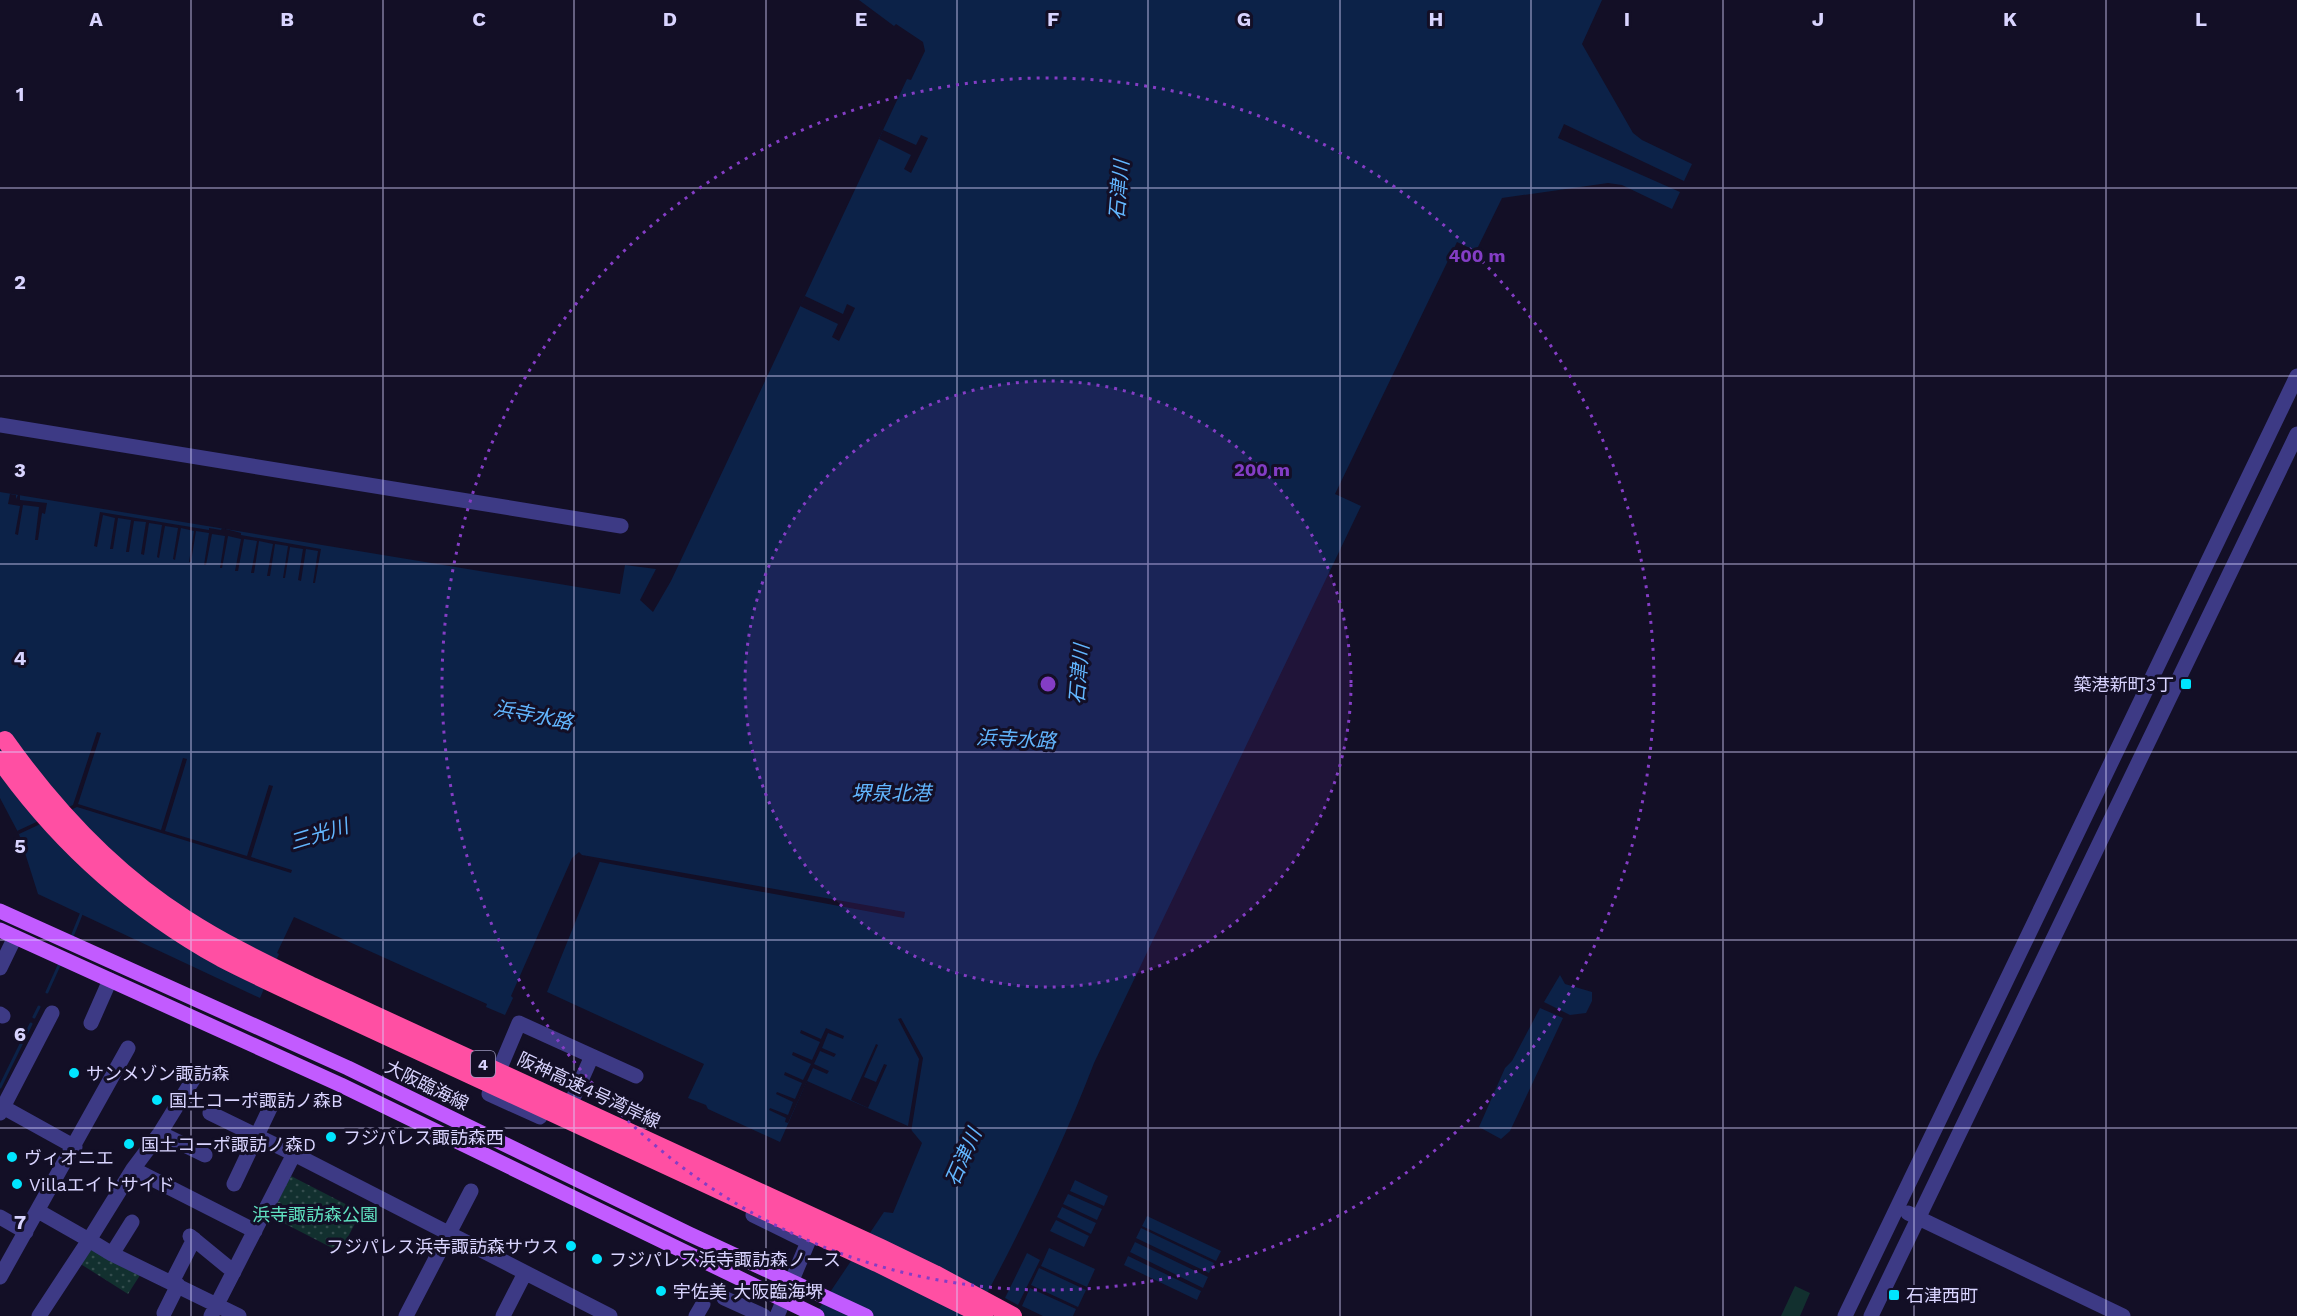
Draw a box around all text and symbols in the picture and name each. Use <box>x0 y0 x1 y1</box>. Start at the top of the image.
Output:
text: A <box>89 7 103 31</box>
text: B <box>280 7 294 31</box>
text: C <box>472 7 486 31</box>
text: D <box>663 7 677 31</box>
text: E <box>855 7 867 31</box>
text: F <box>1047 7 1059 31</box>
text: G <box>1237 7 1251 31</box>
text: H <box>1429 7 1443 31</box>
text: I <box>1624 7 1630 31</box>
text: J <box>1812 7 1824 31</box>
text: K <box>2003 7 2017 31</box>
text: L <box>2195 7 2207 31</box>
text: 1 <box>16 82 24 106</box>
water label: 石津川 <box>1104 157 1134 221</box>
text: 400 m <box>1449 245 1505 266</box>
text: 2 <box>14 270 26 294</box>
text: 3 <box>14 458 26 482</box>
text: 200 m <box>1234 459 1290 480</box>
water label: 石津川 <box>1064 641 1094 705</box>
text: 4 <box>14 646 27 670</box>
centre of rings <box>1038 674 1058 694</box>
place label: 築港新町3丁 <box>2074 674 2174 695</box>
marker: 築港新町3丁 <box>2179 677 2193 691</box>
water label: 浜寺水路 <box>491 696 577 735</box>
water label: 浜寺水路 <box>975 725 1059 753</box>
water label: 堺泉北港 <box>851 781 934 805</box>
water label: 三光川 <box>287 813 353 854</box>
text: 5 <box>14 834 26 858</box>
text: 6 <box>14 1022 26 1046</box>
street label: 阪神高速4号湾岸線 <box>514 1048 664 1132</box>
road number: 4 <box>471 1051 495 1077</box>
street label: 大阪臨海線 <box>382 1056 472 1114</box>
place label: サンメゾン諏訪森 <box>86 1063 229 1084</box>
marker: サンメゾン諏訪森 <box>67 1066 81 1080</box>
place label: 国土コーポ諏訪ノ森B <box>169 1090 343 1111</box>
marker: 国土コーポ諏訪ノ森B <box>150 1093 164 1107</box>
water label: 石津川 <box>940 1123 987 1189</box>
place label: フジパレス諏訪森西 <box>343 1127 504 1148</box>
marker: フジパレス諏訪森西 <box>324 1130 338 1144</box>
place label: 国土コーポ諏訪ノ森D <box>141 1134 316 1155</box>
marker: 国土コーポ諏訪ノ森D <box>122 1137 136 1151</box>
place label: ヴィオニエ <box>24 1147 114 1168</box>
marker: ヴィオニエ <box>5 1150 19 1164</box>
place label: Villaエイトサイド <box>29 1174 175 1195</box>
marker: Villaエイトサイド <box>10 1177 24 1191</box>
park label: 浜寺諏訪森公園 <box>252 1204 378 1225</box>
text: 7 <box>14 1210 26 1234</box>
place label: フジパレス浜寺諏訪森サウス <box>326 1236 559 1257</box>
marker: フジパレス浜寺諏訪森サウス <box>564 1239 578 1253</box>
place label: フジパレス浜寺諏訪森ノース <box>609 1249 841 1270</box>
marker: フジパレス浜寺諏訪森ノース <box>590 1252 604 1266</box>
place label: 宇佐美 大阪臨海堺 <box>673 1281 823 1302</box>
marker: 宇佐美 大阪臨海堺 <box>654 1284 668 1298</box>
place label: 石津西町 <box>1906 1285 1978 1306</box>
marker: 石津西町 <box>1887 1288 1901 1302</box>

